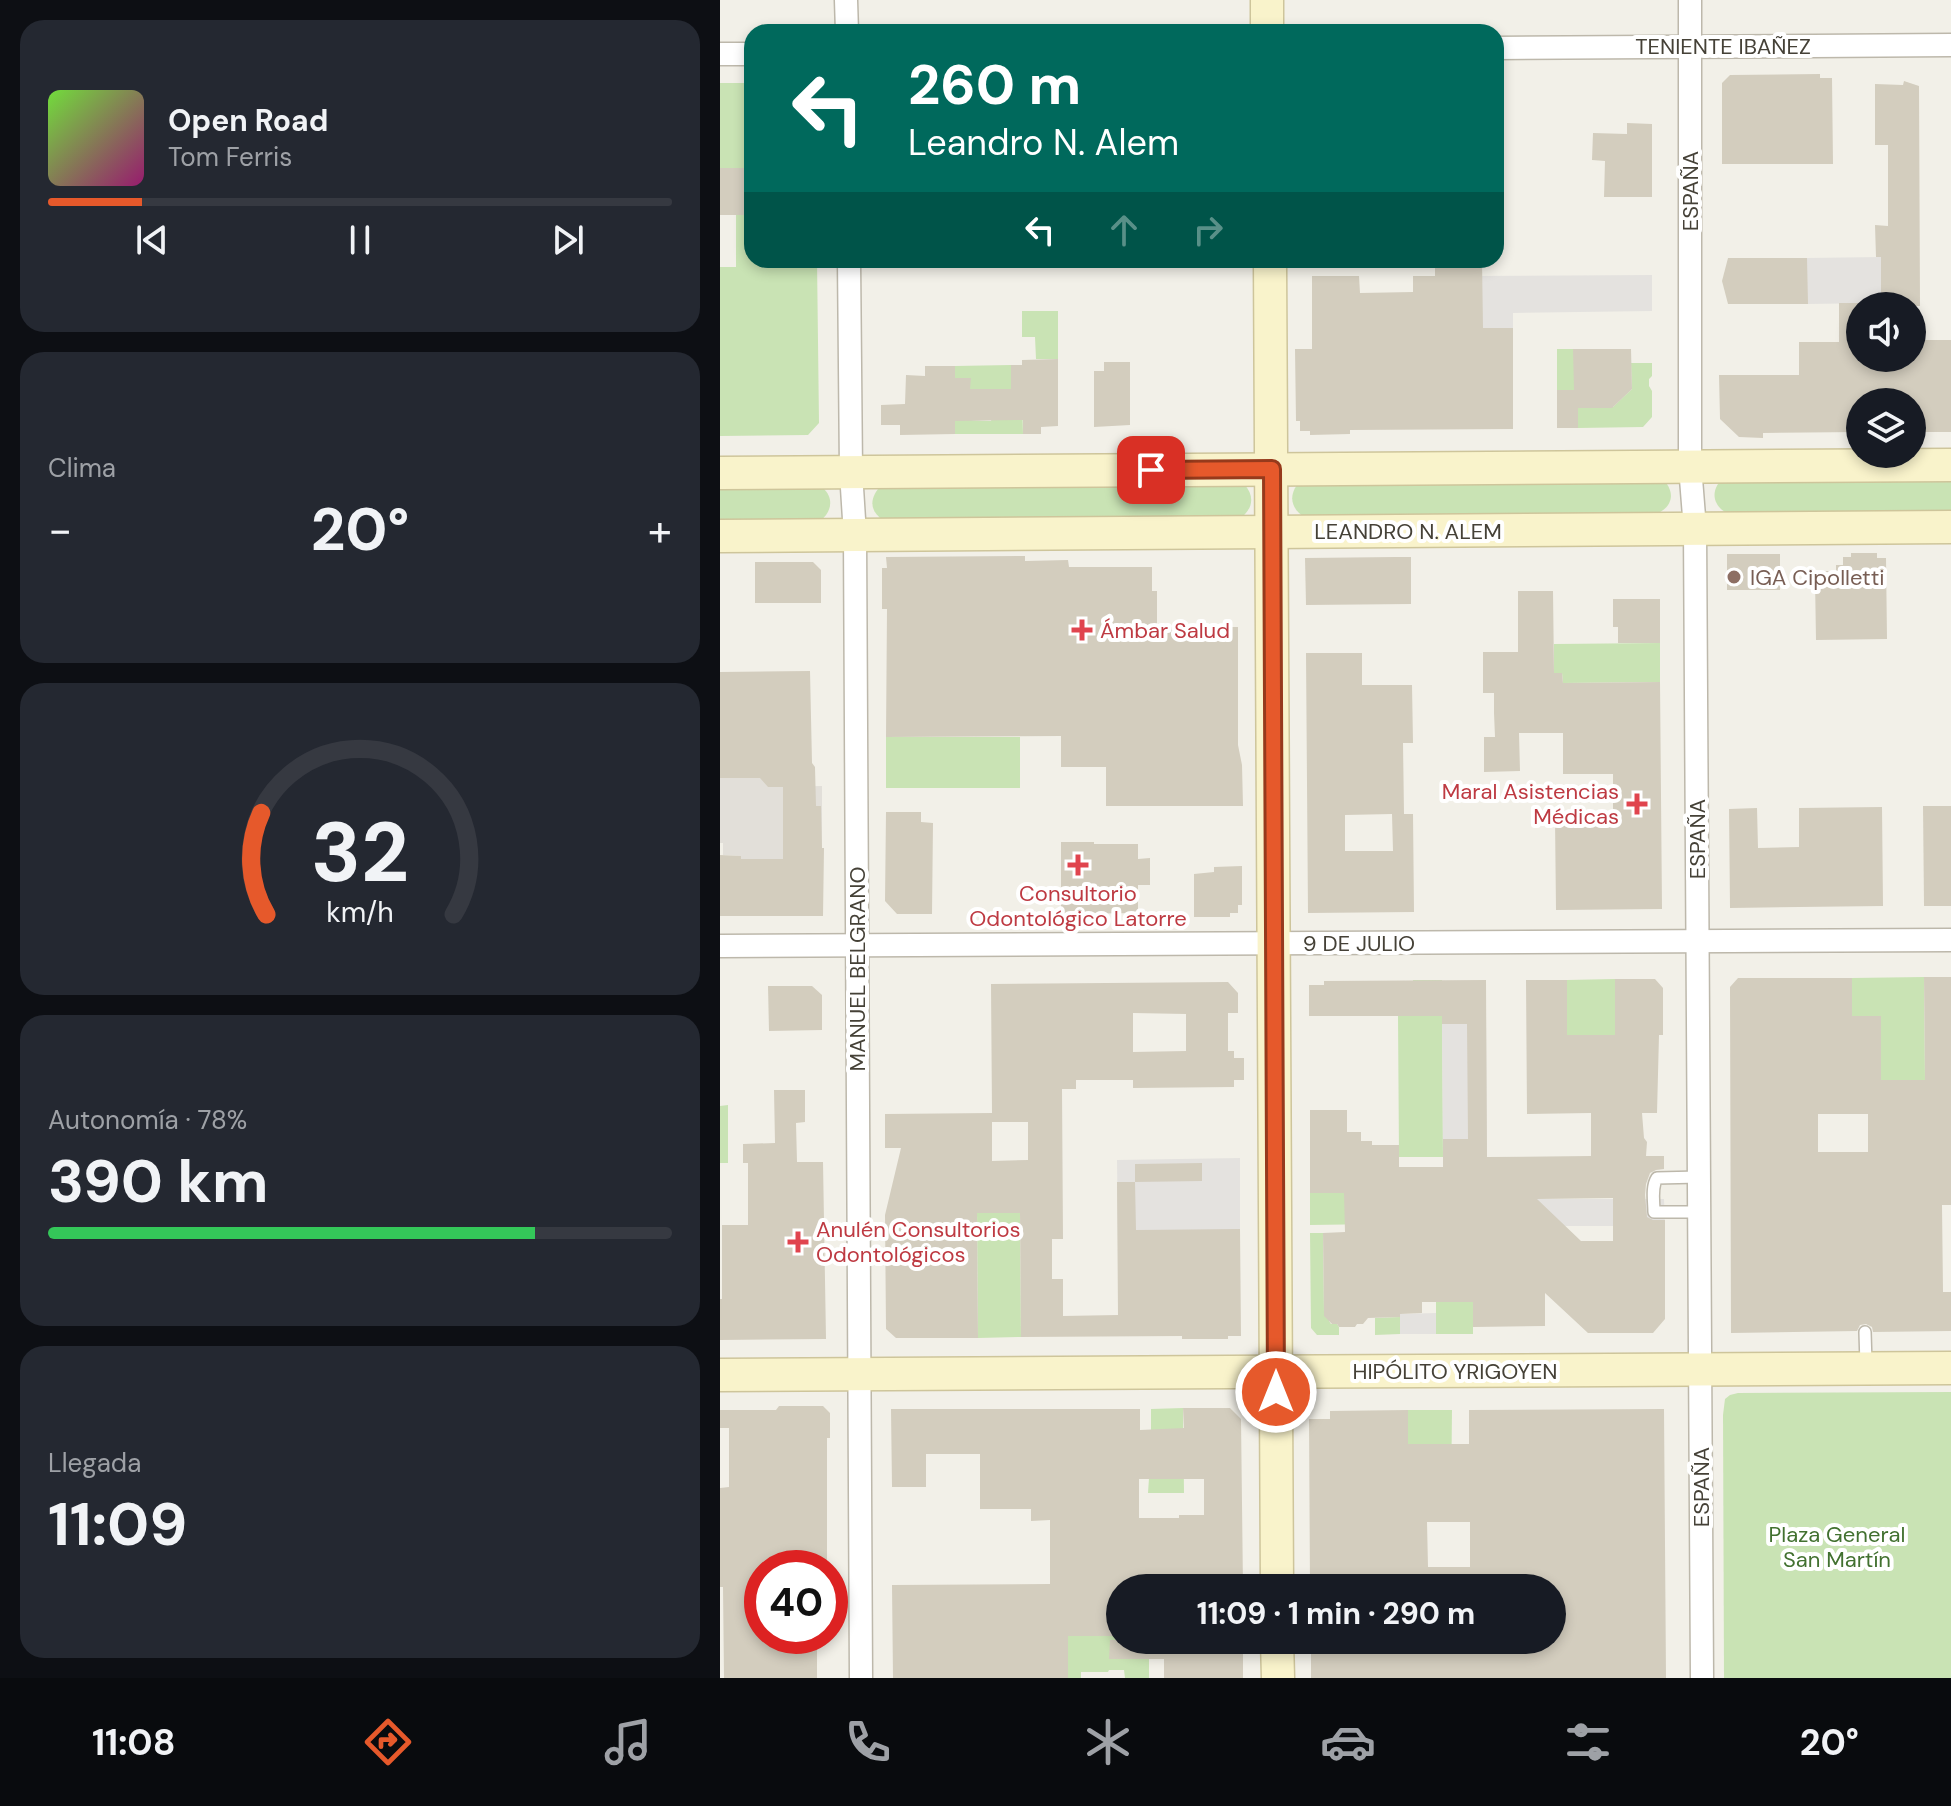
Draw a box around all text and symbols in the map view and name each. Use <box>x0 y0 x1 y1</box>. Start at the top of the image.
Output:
street label: TENIENTE IBAÑEZ <box>1635 32 1811 61</box>
text: 260 m <box>908 48 1081 121</box>
icon: left <box>776 56 880 160</box>
text: Open Road <box>168 101 328 140</box>
text: Leandro N. Alem <box>908 119 1179 166</box>
text: Tom Ferris <box>168 140 292 174</box>
street label: ESPAÑA <box>1676 151 1705 231</box>
icon: left <box>1018 208 1062 252</box>
icon: ahead <box>1102 208 1146 252</box>
icon: right <box>1186 208 1230 252</box>
icon: previous <box>130 218 174 262</box>
icon: pause <box>338 218 382 262</box>
icon: next <box>546 218 590 262</box>
map controls <box>1846 292 1926 468</box>
button: sound <box>1846 292 1926 372</box>
button: layers <box>1846 388 1926 468</box>
pin <box>1117 436 1185 504</box>
icon: arrive <box>1129 448 1173 492</box>
text: Clima <box>48 451 116 485</box>
text: 20° <box>311 490 409 569</box>
text: − <box>48 501 72 559</box>
text: + <box>648 501 672 559</box>
street label: LEANDRO N. ALEM <box>1314 517 1502 546</box>
place label: IGA Cipolletti <box>1750 563 1885 592</box>
marker: IGA Cipolletti <box>1725 568 1743 586</box>
place label: Ámbar Salud <box>1100 616 1230 645</box>
marker: Ámbar Salud <box>1071 619 1093 641</box>
place label: Maral Asistencias Médicas <box>1442 777 1619 831</box>
marker: Maral Asistencias Médicas <box>1626 793 1648 815</box>
text: 32 <box>311 798 409 907</box>
street label: ESPAÑA <box>1683 799 1712 879</box>
marker: Consultorio Odontológico Latorre <box>1067 854 1089 876</box>
street label: MANUEL BELGRANO <box>843 866 872 1072</box>
place label: Consultorio Odontológico Latorre <box>969 879 1187 933</box>
text: km/h <box>326 894 394 931</box>
street label: 9 DE JULIO <box>1303 929 1415 958</box>
text: Autonomía · 78% <box>48 1103 247 1137</box>
text: 390 km <box>48 1142 268 1221</box>
place label: Anulén Consultorios Odontológicos <box>816 1215 1021 1269</box>
marker: Anulén Consultorios Odontológicos <box>787 1231 809 1253</box>
position arrow <box>1234 1350 1318 1434</box>
street label: HIPÓLITO YRIGOYEN <box>1352 1357 1558 1386</box>
text: Llegada <box>48 1446 141 1480</box>
street label: ESPAÑA <box>1687 1447 1716 1527</box>
text: 11:09 <box>48 1485 187 1564</box>
park label: Plaza General San Martín <box>1769 1520 1905 1574</box>
speed limit sign: 40 <box>744 1550 848 1654</box>
text: 11:09 · 1 min · 290 m <box>1197 1594 1475 1633</box>
icon: directions <box>360 1714 416 1770</box>
icon: music <box>600 1714 656 1770</box>
icon: phone <box>840 1714 896 1770</box>
icon: climate <box>1080 1714 1136 1770</box>
icon: car <box>1320 1714 1376 1770</box>
icon: filters <box>1560 1714 1616 1770</box>
text: 11:08 <box>92 1719 176 1766</box>
text: 20° <box>1800 1719 1859 1766</box>

